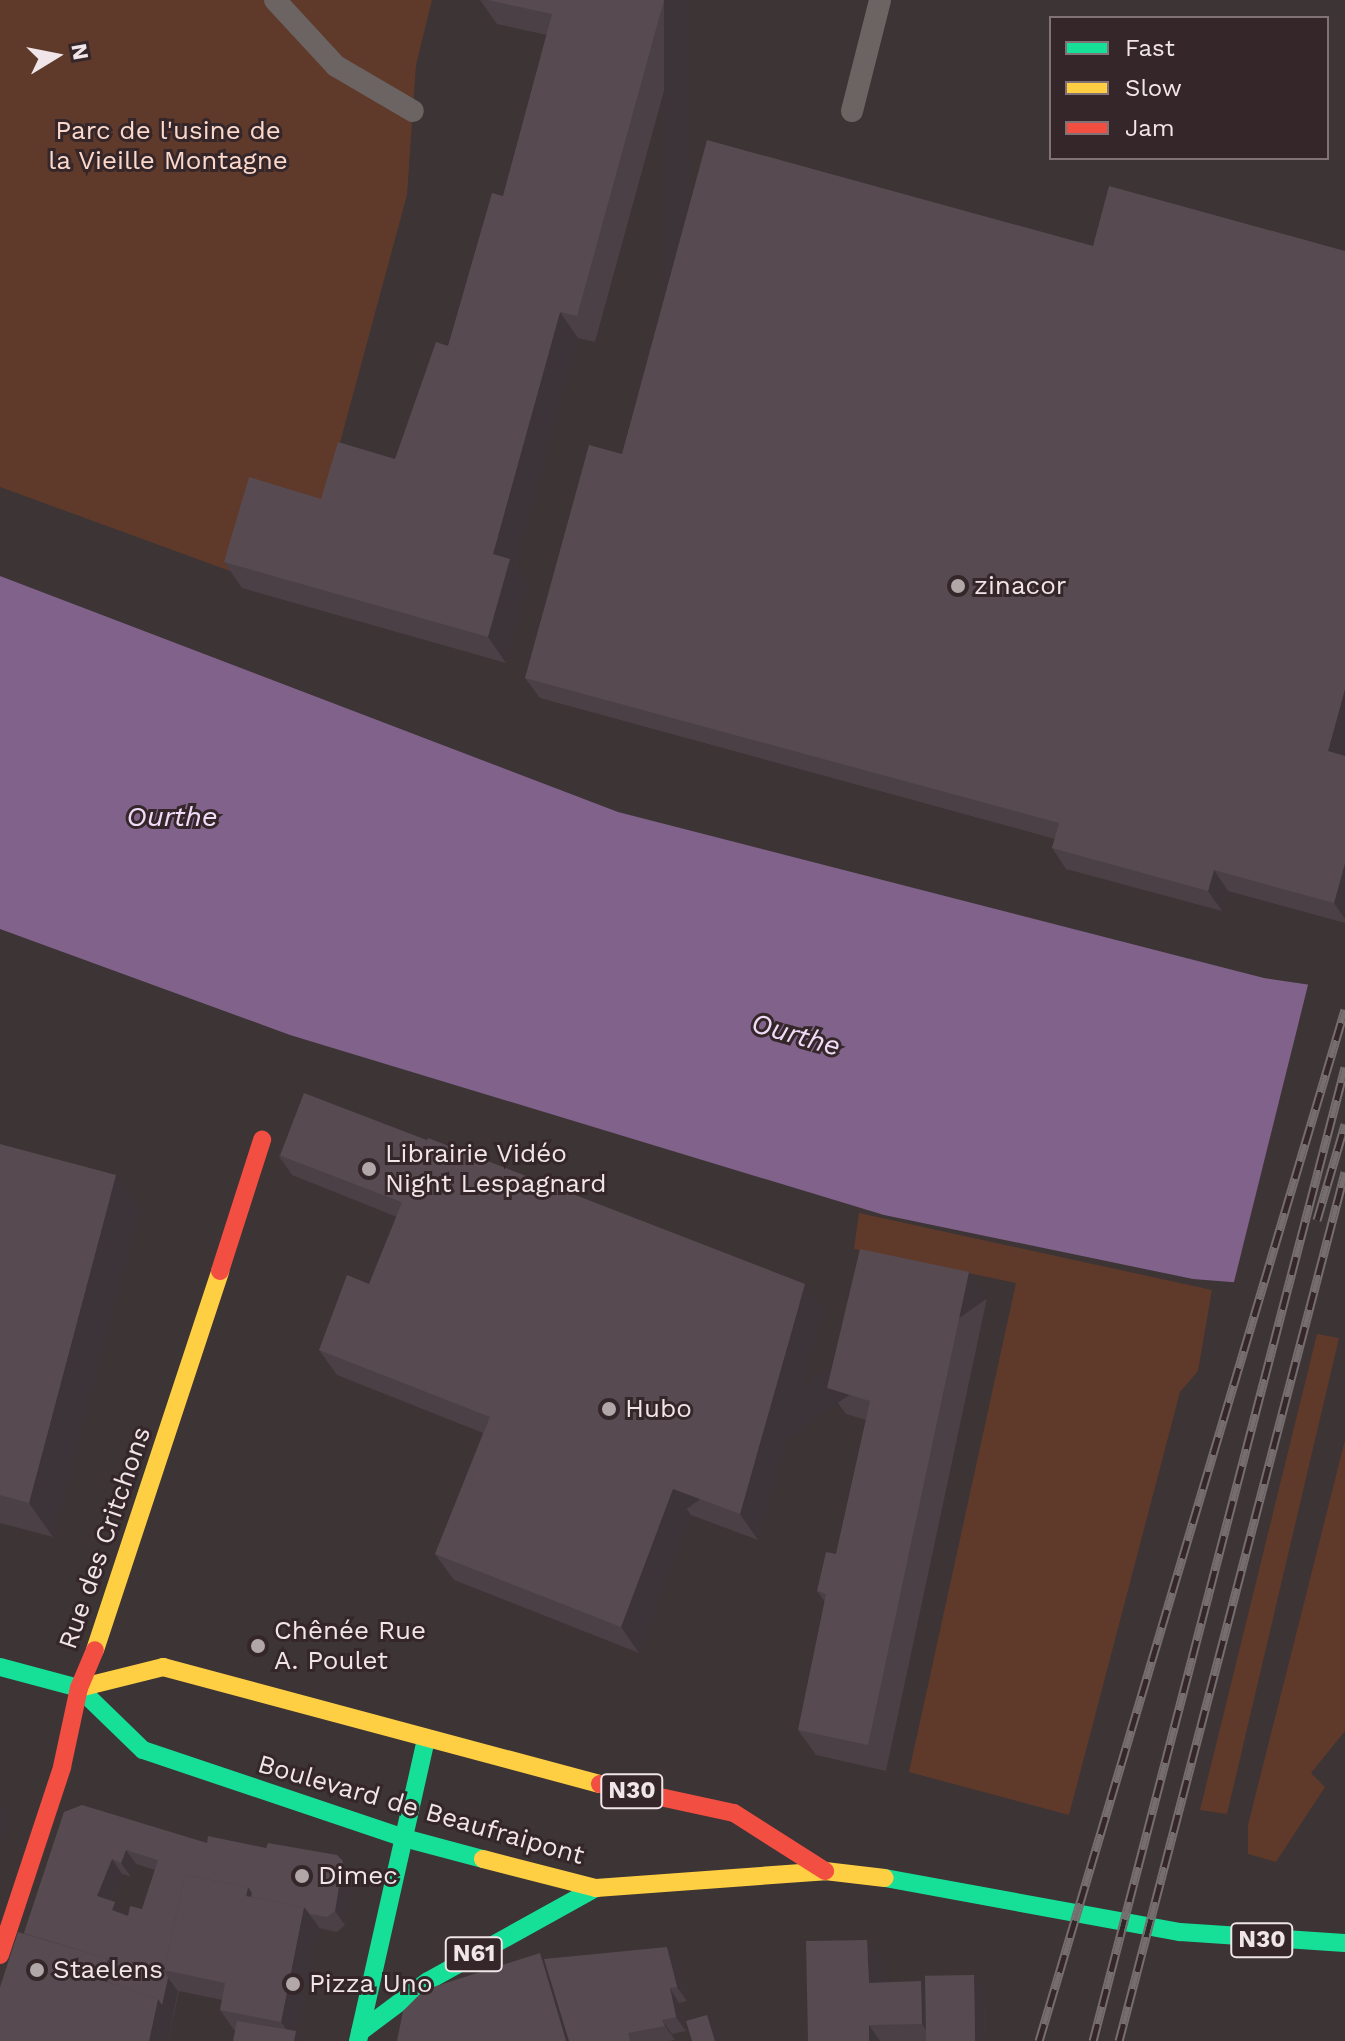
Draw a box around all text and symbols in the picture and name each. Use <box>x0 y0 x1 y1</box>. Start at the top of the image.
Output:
north arrow <box>16 16 96 96</box>
legend <box>1049 16 1329 160</box>
text: Fast <box>1125 34 1175 62</box>
text: N <box>66 42 94 62</box>
text: Slow <box>1125 74 1182 102</box>
text: Jam <box>1125 114 1175 142</box>
park label: Parc de l'usine de la Vieille Montagne <box>47 115 289 176</box>
place label: zinacor <box>974 570 1066 602</box>
marker: zinacor <box>949 577 967 595</box>
water label: Ourthe <box>126 800 218 834</box>
water label: Ourthe <box>747 1006 845 1064</box>
place label: Librairie Vidéo Night Lespagnard <box>385 1138 607 1200</box>
marker: Librairie Vidéo Night Lespagnard <box>360 1160 378 1178</box>
place label: Hubo <box>625 1393 692 1425</box>
marker: Hubo <box>600 1400 618 1418</box>
street label: Rue des Critchons <box>52 1423 158 1653</box>
place label: Chênée Rue A. Poulet <box>274 1615 426 1676</box>
marker: Chênée Rue A. Poulet <box>249 1637 267 1655</box>
street label: Boulevard de Beaufraipont <box>254 1748 588 1872</box>
road number: N30 <box>600 1771 664 1811</box>
place label: Dimec <box>318 1860 398 1892</box>
marker: Dimec <box>293 1867 311 1885</box>
road number: N30 <box>1230 1920 1294 1960</box>
road number: N61 <box>444 1934 504 1974</box>
place label: Staelens <box>53 1954 163 1986</box>
marker: Staelens <box>28 1961 46 1979</box>
place label: Pizza Uno <box>309 1968 433 2000</box>
marker: Pizza Uno <box>284 1975 302 1993</box>

